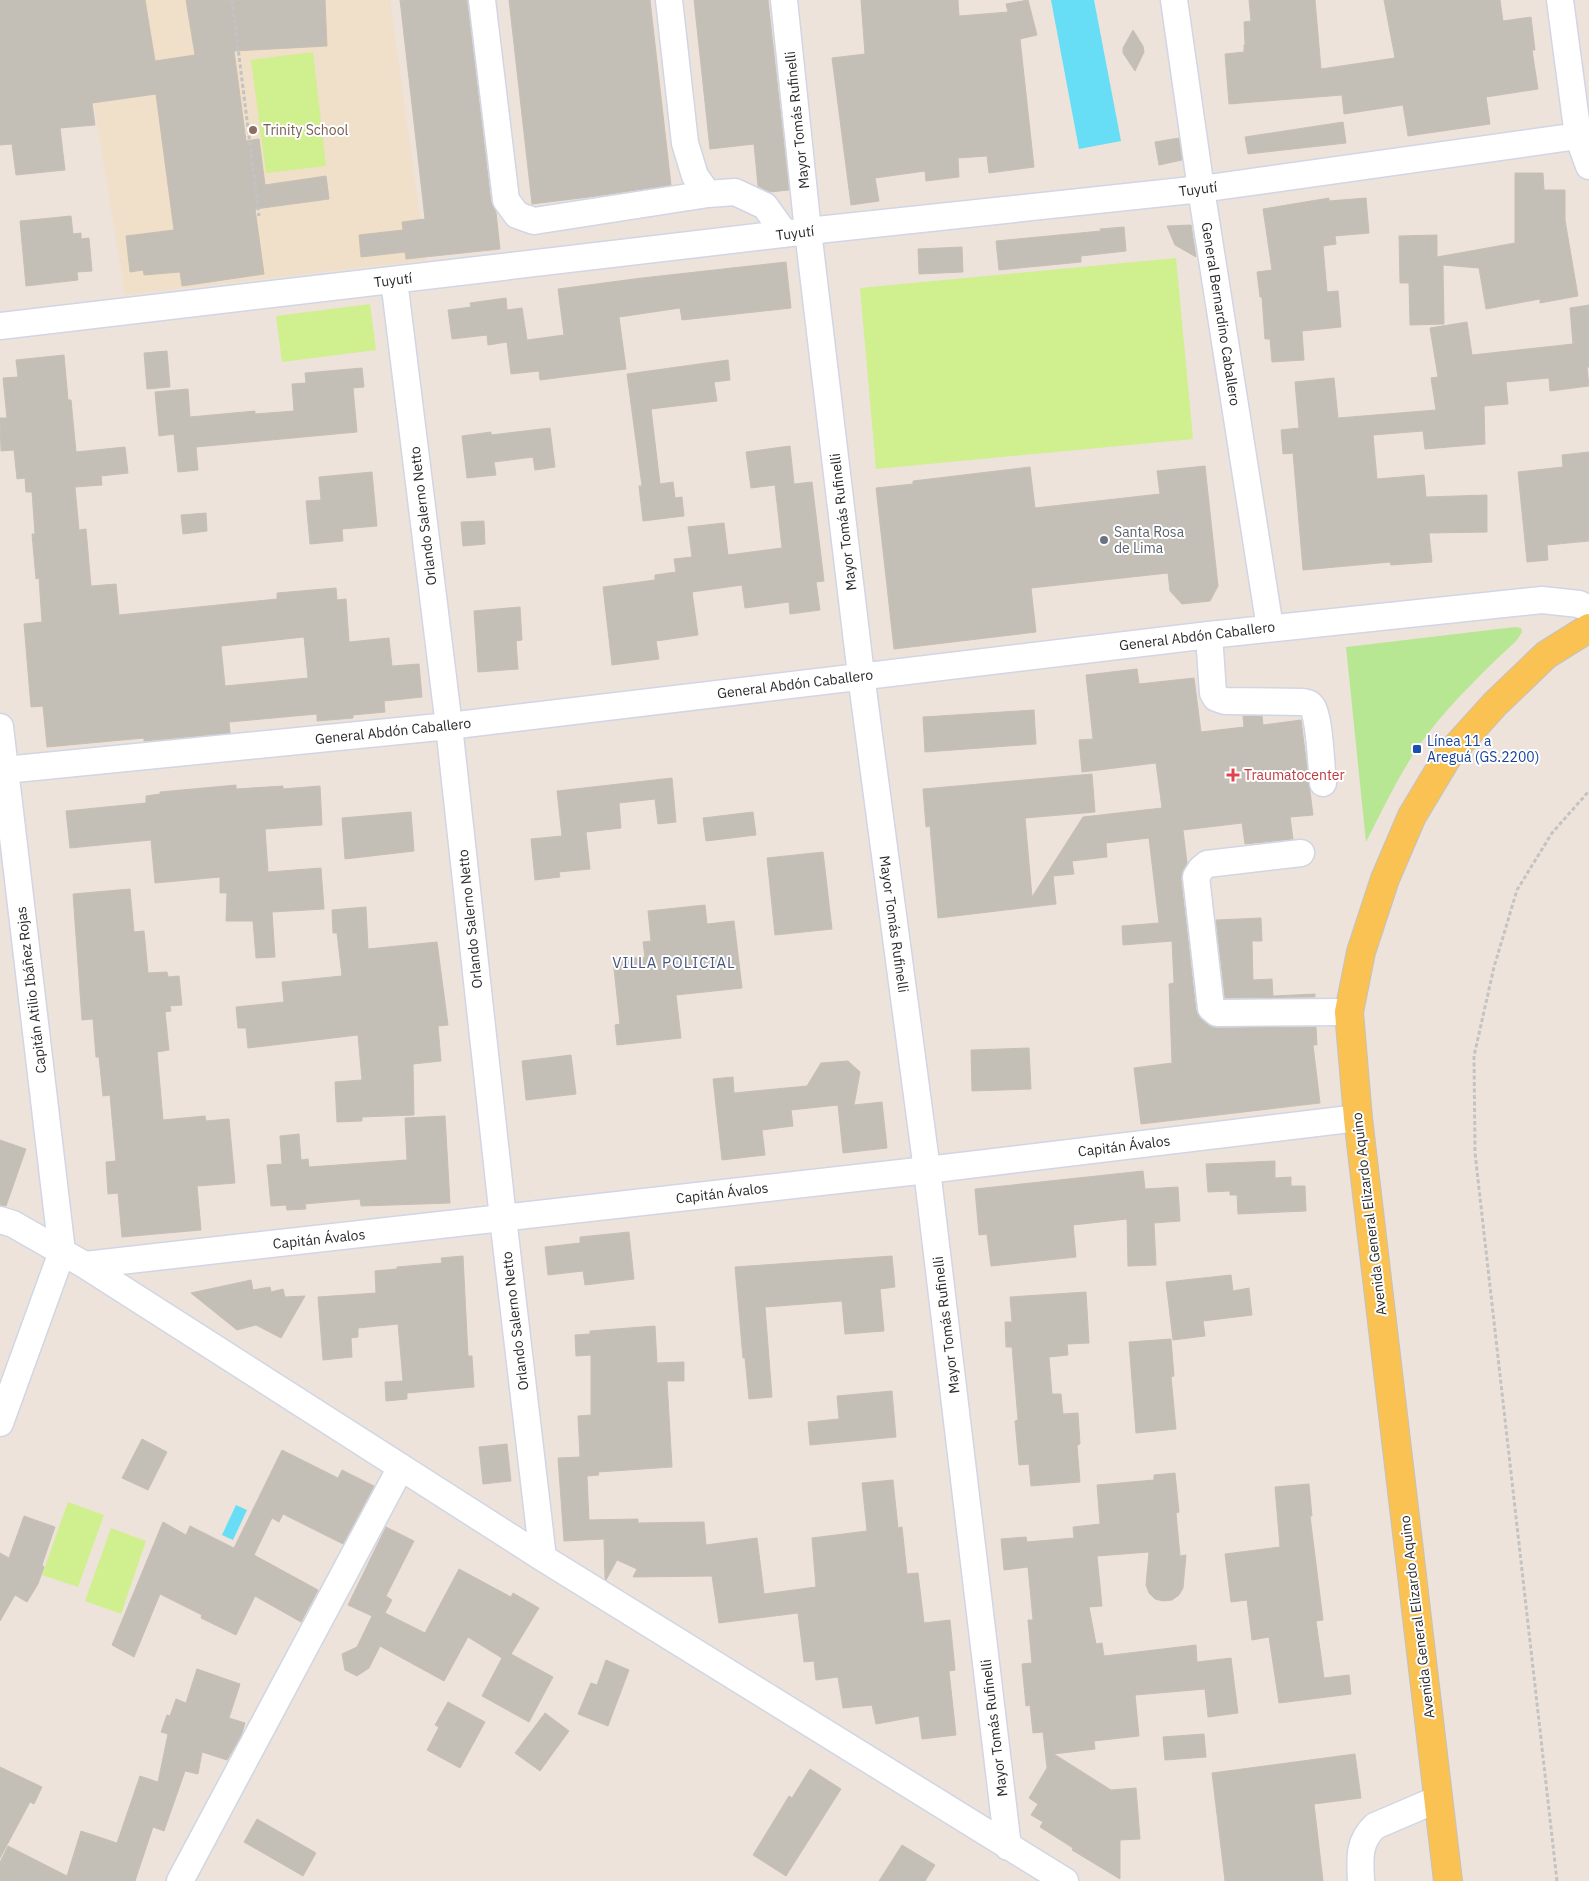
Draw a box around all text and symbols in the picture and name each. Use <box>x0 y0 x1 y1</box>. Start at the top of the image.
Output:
street label: Mayor Tomás Rufinelli <box>781 50 813 190</box>
place label: Trinity School <box>263 121 348 139</box>
marker: Trinity School <box>247 124 259 136</box>
street label: Tuyutí <box>1178 178 1219 200</box>
street label: General Bernardino Caballero <box>1198 221 1244 407</box>
street label: Tuyutí <box>775 222 816 244</box>
street label: Tuyutí <box>373 269 414 291</box>
street label: Orlando Salerno Netto <box>406 445 440 587</box>
street label: Mayor Tomás Rufinelli <box>826 452 860 592</box>
place label: Santa Rosa de Lima <box>1114 523 1185 557</box>
marker: Santa Rosa de Lima <box>1098 534 1110 546</box>
street label: General Abdón Caballero <box>1118 617 1276 654</box>
street label: General Abdón Caballero <box>716 665 874 702</box>
street label: General Abdón Caballero <box>314 714 472 748</box>
place label: Línea 11 a Areguá (GS.2200) <box>1427 732 1539 766</box>
marker: Línea 11 a Areguá (GS.2200) <box>1411 743 1423 755</box>
place label: Traumatocenter <box>1244 766 1345 784</box>
marker: Traumatocenter <box>1226 768 1240 782</box>
street label: Orlando Salerno Netto <box>454 848 486 990</box>
street label: Mayor Tomás Rufinelli <box>875 854 913 994</box>
street label: Capitán Atilio Ibáñez Rojas <box>12 905 50 1075</box>
district label: VILLA POLICIAL <box>612 953 736 972</box>
street label: Avenida General Elizardo Aquino <box>1348 1111 1390 1317</box>
street label: Capitán Ávalos <box>1077 1130 1171 1161</box>
street label: Capitán Ávalos <box>675 1177 769 1208</box>
street label: Capitán Ávalos <box>272 1224 366 1253</box>
street label: Orlando Salerno Netto <box>498 1250 532 1392</box>
street label: Mayor Tomás Rufinelli <box>929 1255 963 1395</box>
street label: Avenida General Elizardo Aquino <box>1396 1514 1438 1720</box>
street label: Mayor Tomás Rufinelli <box>977 1658 1011 1798</box>

